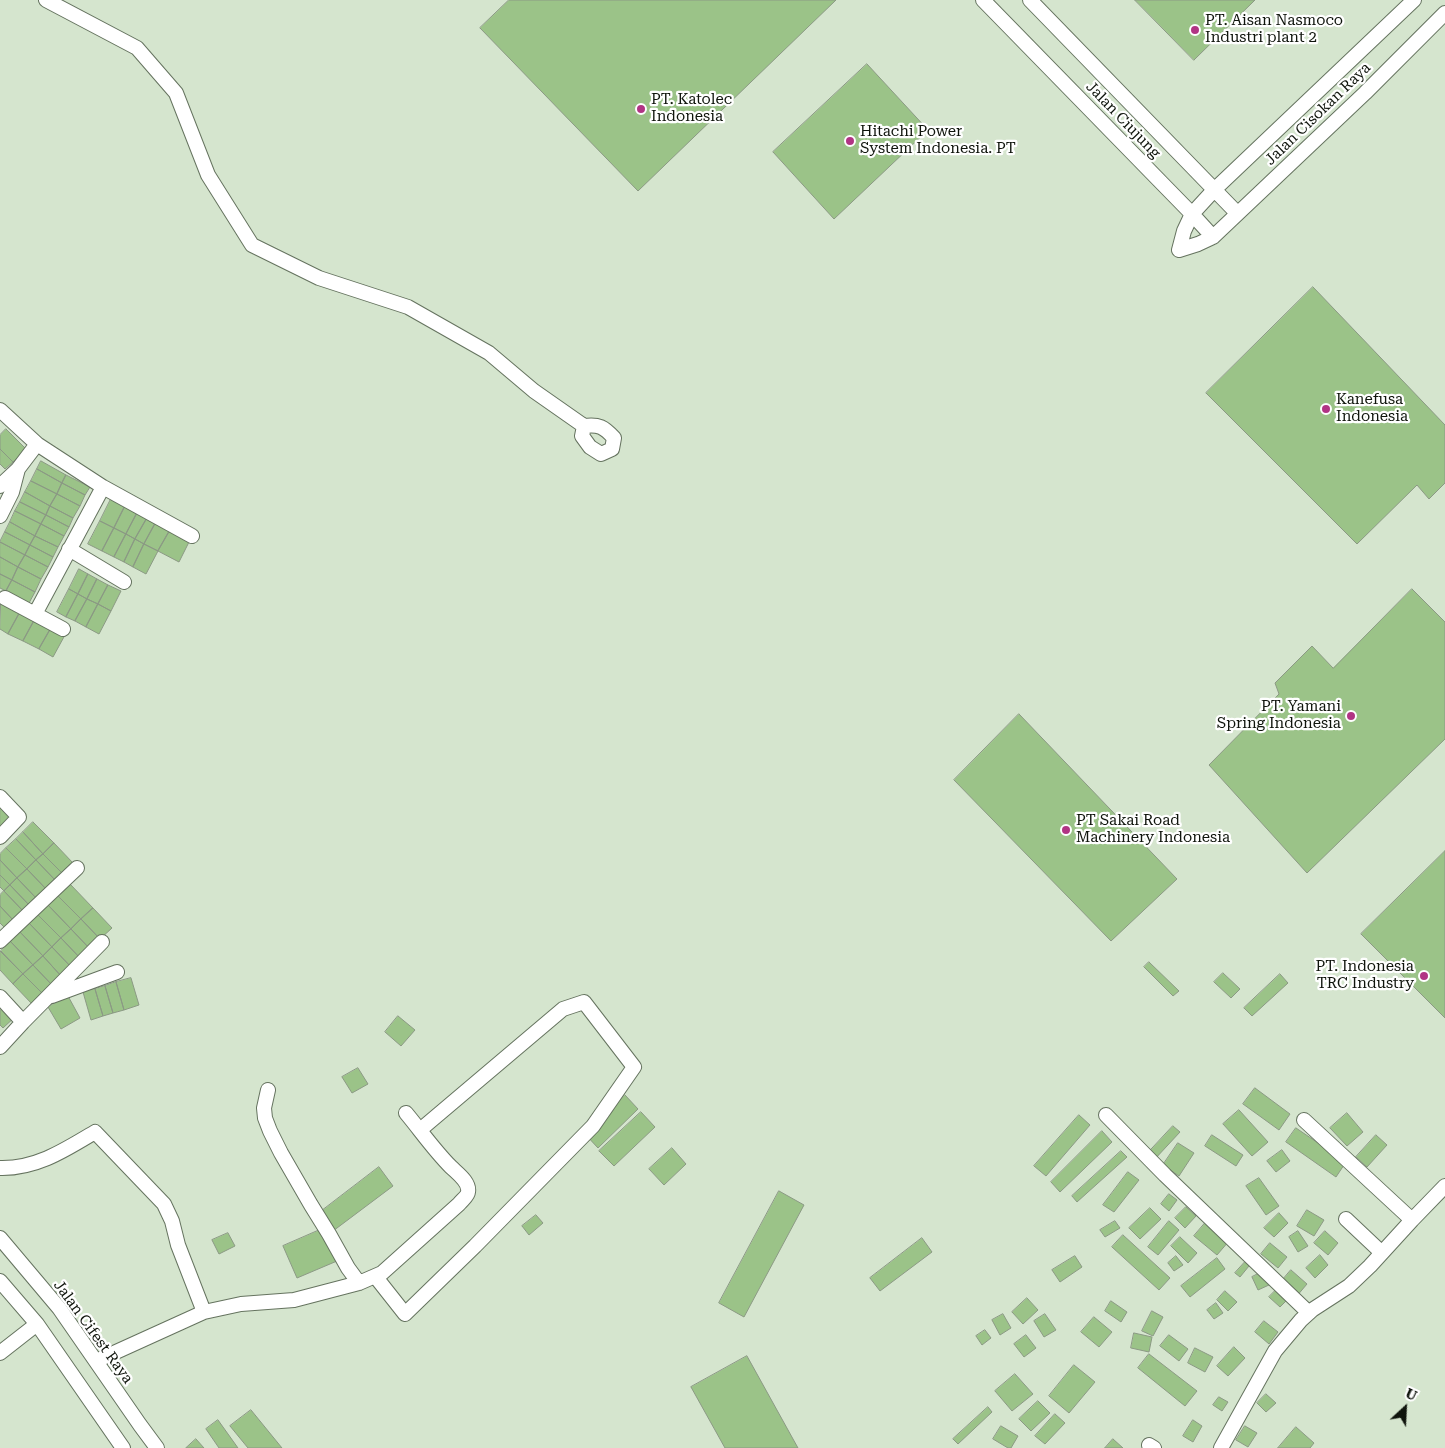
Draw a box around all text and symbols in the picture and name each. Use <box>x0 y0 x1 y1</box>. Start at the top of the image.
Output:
place label: PT. Aisan Nasmoco Industri plant 2 <box>1205 12 1343 47</box>
marker: PT. Aisan Nasmoco Industri plant 2 <box>1189 24 1201 36</box>
street label: Jalan Cisokan Raya <box>1261 59 1375 169</box>
street label: Jalan Ciujung <box>1082 78 1164 162</box>
place label: PT. Katolec Indonesia <box>651 91 732 126</box>
marker: PT. Katolec Indonesia <box>635 103 647 115</box>
place label: Hitachi Power System Indonesia. PT <box>860 123 1016 158</box>
marker: Hitachi Power System Indonesia. PT <box>844 135 856 147</box>
place label: Kanefusa Indonesia <box>1336 391 1408 426</box>
marker: Kanefusa Indonesia <box>1320 403 1332 415</box>
place label: PT. Yamani Spring Indonesia <box>1217 698 1341 733</box>
marker: PT. Yamani Spring Indonesia <box>1345 710 1357 722</box>
place label: PT Sakai Road Machinery Indonesia <box>1076 812 1230 847</box>
marker: PT Sakai Road Machinery Indonesia <box>1060 824 1072 836</box>
place label: PT. Indonesia TRC Industry <box>1315 958 1414 993</box>
marker: PT. Indonesia TRC Industry <box>1418 970 1430 982</box>
street label: Jalan Cifest Raya <box>49 1277 137 1387</box>
north arrow <box>1380 1383 1430 1433</box>
text: U <box>1403 1385 1420 1404</box>

